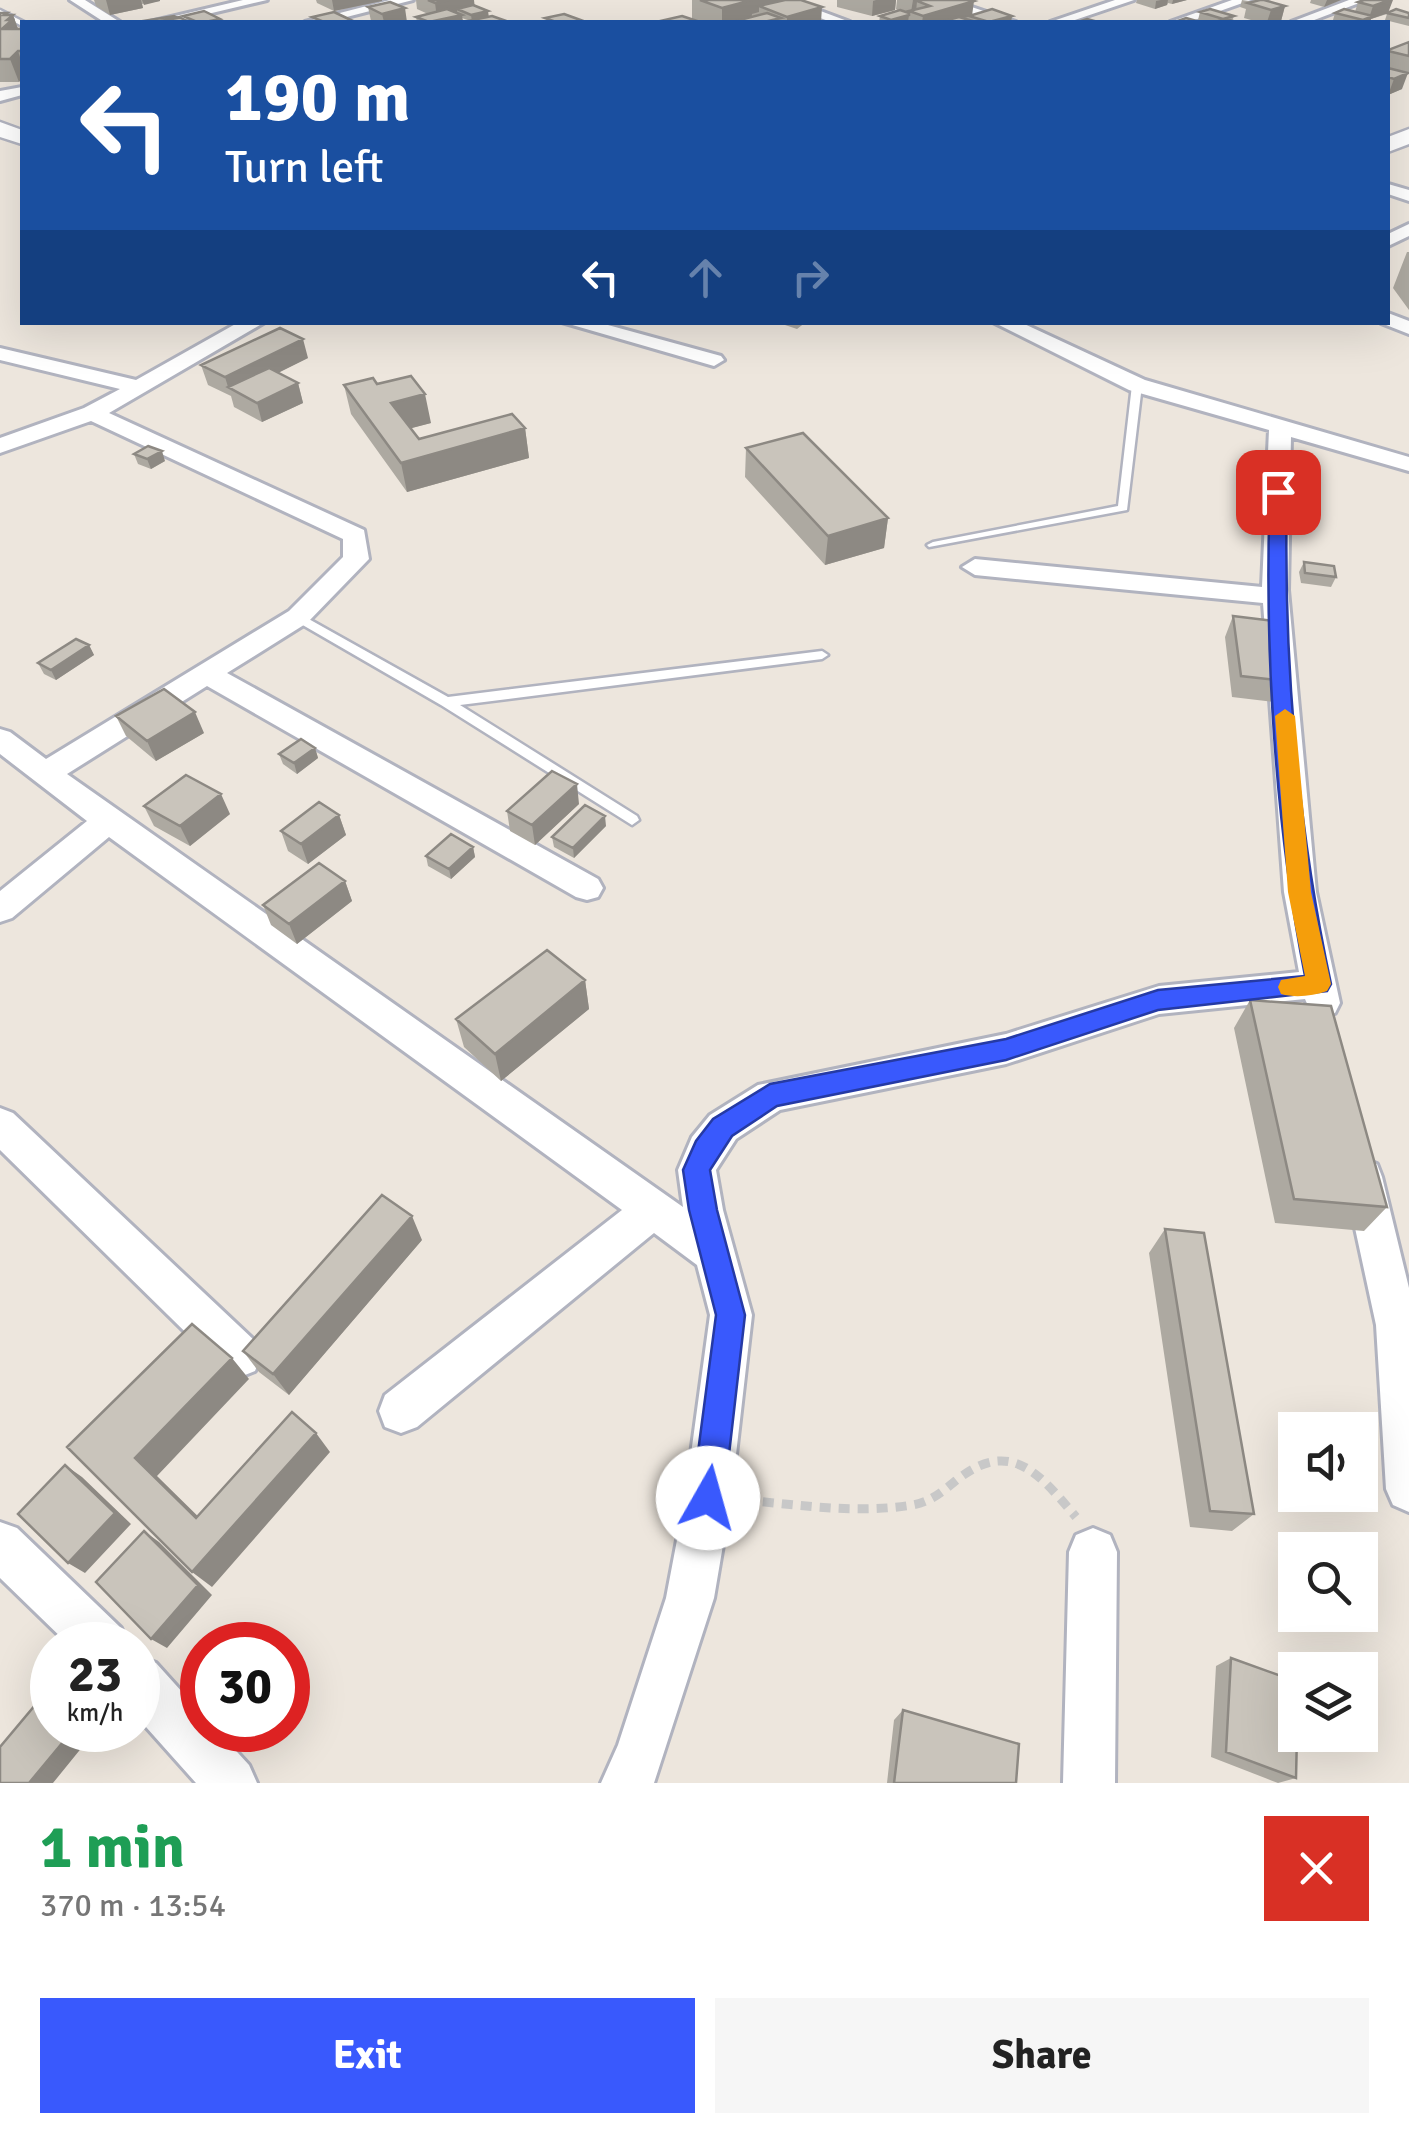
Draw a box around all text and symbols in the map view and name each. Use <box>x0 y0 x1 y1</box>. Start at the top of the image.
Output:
text: 190 m <box>225 54 410 140</box>
icon: left <box>60 60 190 190</box>
text: Turn left <box>225 140 384 195</box>
icon: left <box>573 250 628 305</box>
icon: ahead <box>678 250 733 305</box>
icon: right <box>783 250 838 305</box>
pin <box>1236 450 1321 535</box>
icon: arrive <box>1251 465 1306 520</box>
map controls <box>1278 1412 1378 1752</box>
button: sound <box>1278 1412 1378 1512</box>
position arrow <box>656 1446 760 1550</box>
button: search <box>1278 1532 1378 1632</box>
speed limit sign: 30 <box>180 1622 310 1752</box>
text: 23 <box>68 1644 122 1706</box>
button: layers <box>1278 1652 1378 1752</box>
text: km/h <box>67 1697 123 1728</box>
text: 1 min <box>40 1811 185 1885</box>
button: close <box>1264 1816 1369 1921</box>
text: 370 m · 13:54 <box>40 1886 226 1925</box>
button: Exit <box>40 1998 695 2113</box>
button: Share <box>715 1998 1369 2113</box>

